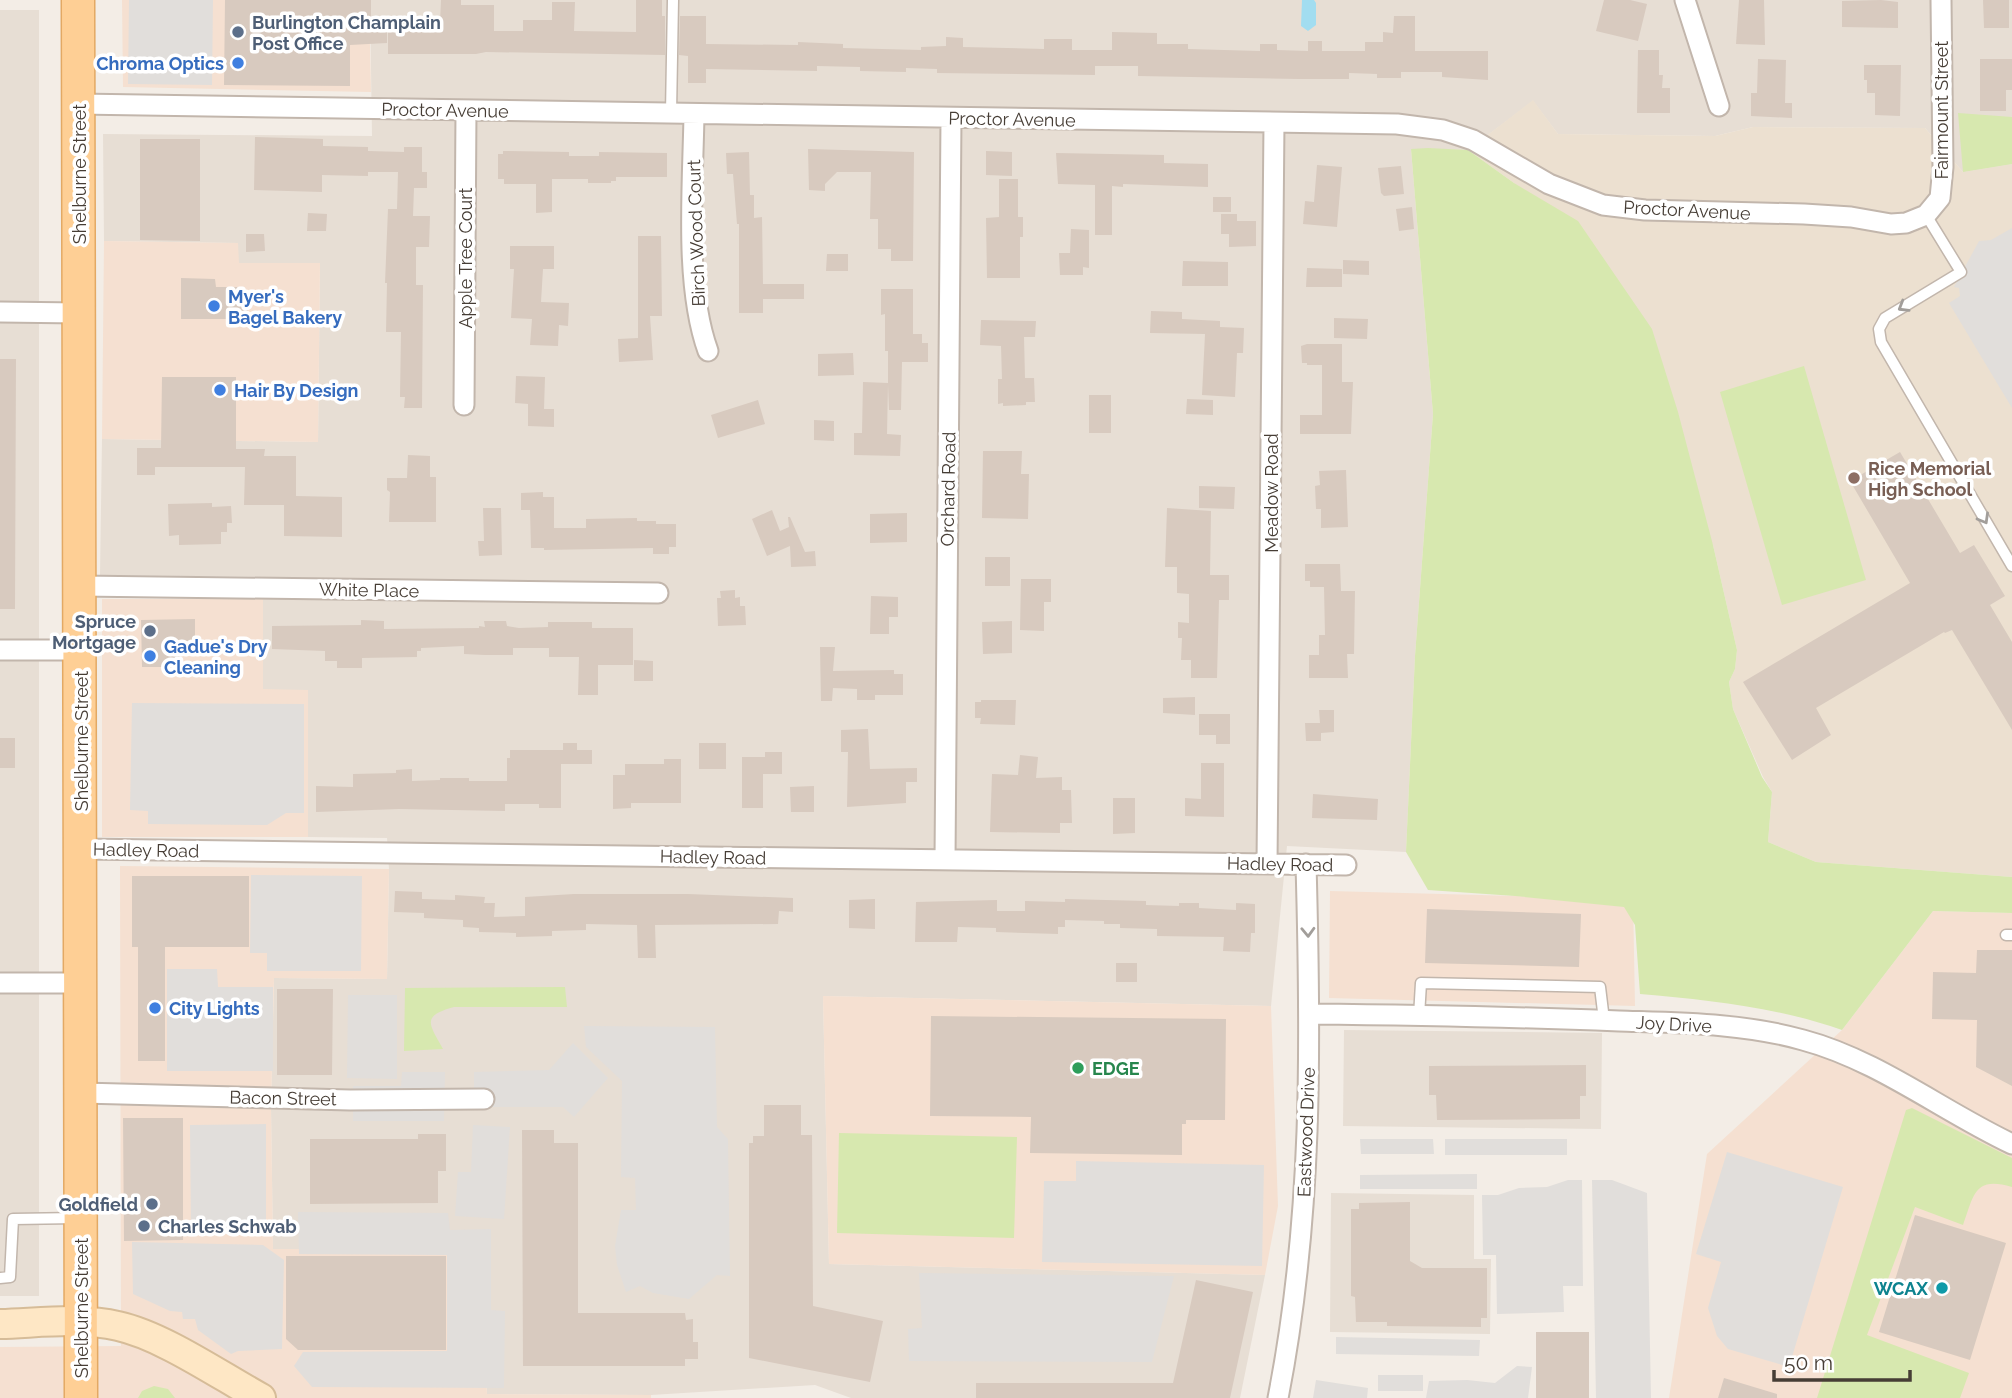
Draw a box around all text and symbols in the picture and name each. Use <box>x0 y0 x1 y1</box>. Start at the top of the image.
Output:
place label: Burlington Champlain Post Office <box>252 12 441 54</box>
marker: Burlington Champlain Post Office <box>230 24 246 40</box>
street label: Fairmount Street <box>1931 41 1952 179</box>
place label: Chroma Optics <box>96 53 224 74</box>
marker: Chroma Optics <box>230 55 246 71</box>
street label: Proctor Avenue <box>381 98 509 122</box>
street label: Shelburne Street <box>69 104 90 244</box>
street label: Proctor Avenue <box>948 107 1076 131</box>
street label: Birch Wood Court <box>683 159 709 307</box>
street label: Apple Tree Court <box>455 187 476 329</box>
street label: Proctor Avenue <box>1623 196 1752 224</box>
place label: Myer's Bagel Bakery <box>228 286 342 328</box>
marker: Myer's Bagel Bakery <box>206 298 222 314</box>
one-way arrow <box>1897 299 1910 312</box>
place label: Hair By Design <box>234 380 358 401</box>
marker: Hair By Design <box>212 382 228 398</box>
street label: Orchard Road <box>937 431 959 547</box>
street label: Meadow Road <box>1261 433 1282 553</box>
place label: Rice Memorial High School <box>1868 458 1991 500</box>
marker: Rice Memorial High School <box>1846 470 1862 486</box>
one-way arrow <box>1976 512 1989 525</box>
street label: White Place <box>319 579 420 601</box>
place label: Spruce Mortgage <box>52 611 136 653</box>
marker: Spruce Mortgage <box>142 623 158 639</box>
place label: Gadue's Dry Cleaning <box>164 636 268 678</box>
marker: Gadue's Dry Cleaning <box>142 648 158 664</box>
street label: Shelburne Street <box>71 671 92 811</box>
street label: Hadley Road <box>93 839 199 861</box>
street label: Hadley Road <box>660 846 766 868</box>
street label: Hadley Road <box>1227 853 1333 875</box>
one-way arrow <box>1301 927 1316 938</box>
place label: City Lights <box>169 998 260 1019</box>
marker: City Lights <box>147 1000 163 1016</box>
street label: Joy Drive <box>1636 1012 1713 1036</box>
place label: EDGE <box>1092 1058 1140 1079</box>
marker: EDGE <box>1070 1060 1086 1076</box>
street label: Eastwood Drive <box>1293 1066 1319 1197</box>
street label: Bacon Street <box>229 1087 337 1109</box>
place label: Goldfield <box>58 1194 138 1215</box>
marker: Goldfield <box>144 1196 160 1212</box>
place label: Charles Schwab <box>158 1216 297 1237</box>
marker: Charles Schwab <box>136 1218 152 1234</box>
street label: Shelburne Street <box>71 1238 92 1378</box>
place label: WCAX <box>1874 1278 1928 1299</box>
marker: WCAX <box>1934 1280 1950 1296</box>
scale bar <box>1774 1338 1910 1382</box>
text: 50 m <box>1784 1350 1833 1375</box>

